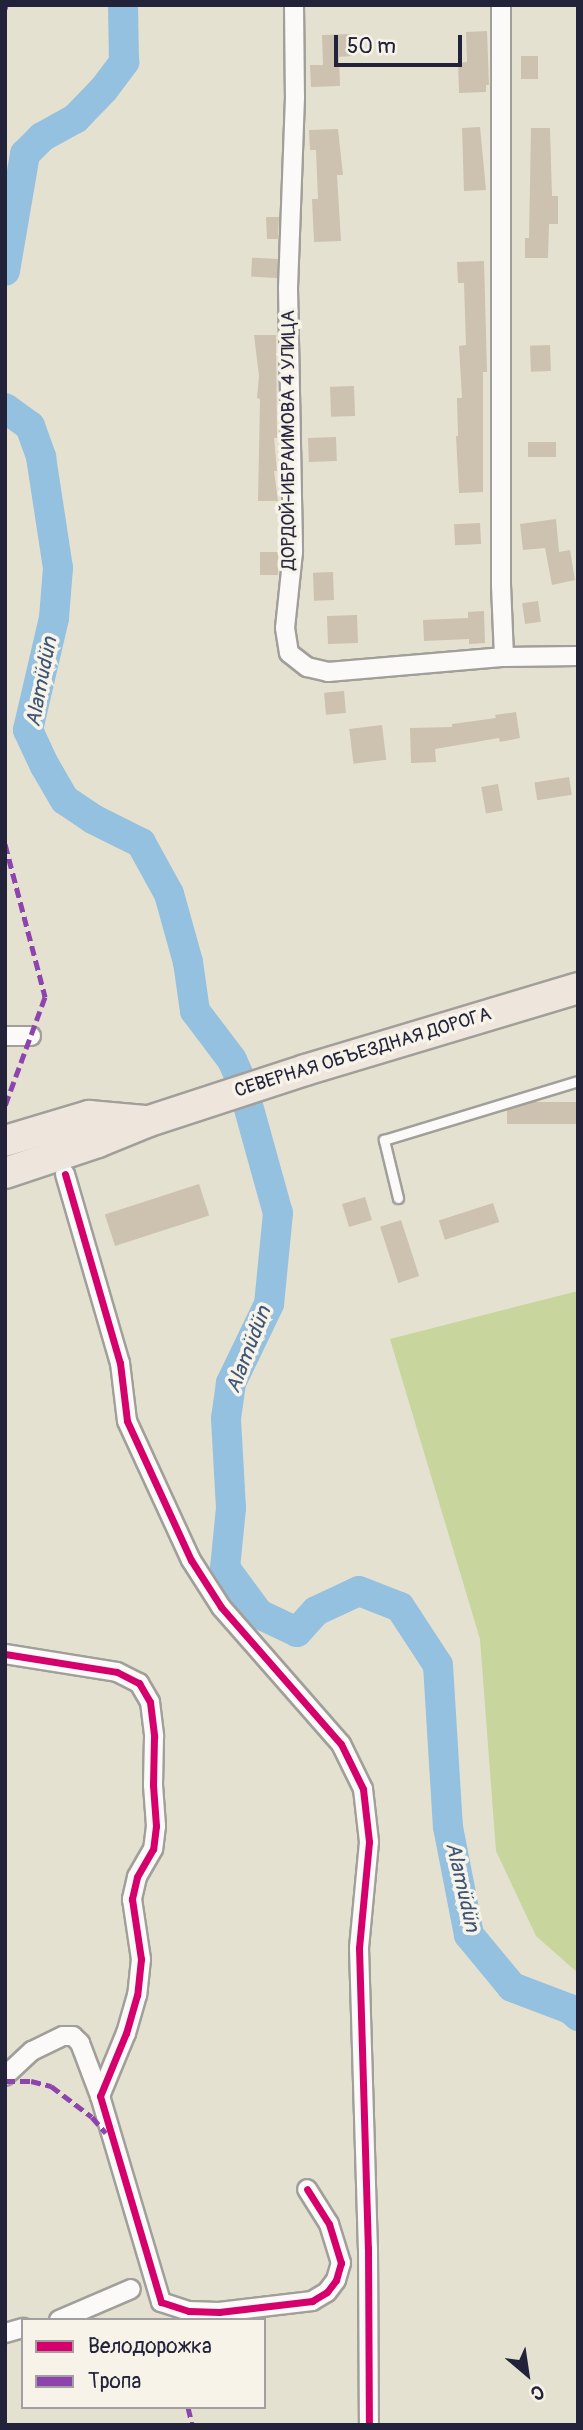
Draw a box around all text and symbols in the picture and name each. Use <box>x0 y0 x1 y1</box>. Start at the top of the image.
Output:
scale bar <box>338 21 466 65</box>
text: 50 m <box>347 33 396 60</box>
street label: ДОРДОЙ-ИБРАИМОВА 4 УЛИЦА <box>278 310 300 570</box>
water label: Alamüdün <box>21 635 63 729</box>
street label: СЕВЕРНАЯ ОБЪЕЗДНАЯ ДОРОГА <box>232 1003 494 1103</box>
water label: Alamüdün <box>221 1303 277 1397</box>
water label: Alamüdün <box>439 1840 485 1934</box>
legend <box>21 2318 266 2409</box>
text: Велодорожка <box>88 2333 212 2360</box>
north arrow <box>492 2339 562 2409</box>
text: Тропа <box>88 2368 141 2395</box>
text: С <box>526 2379 548 2406</box>

